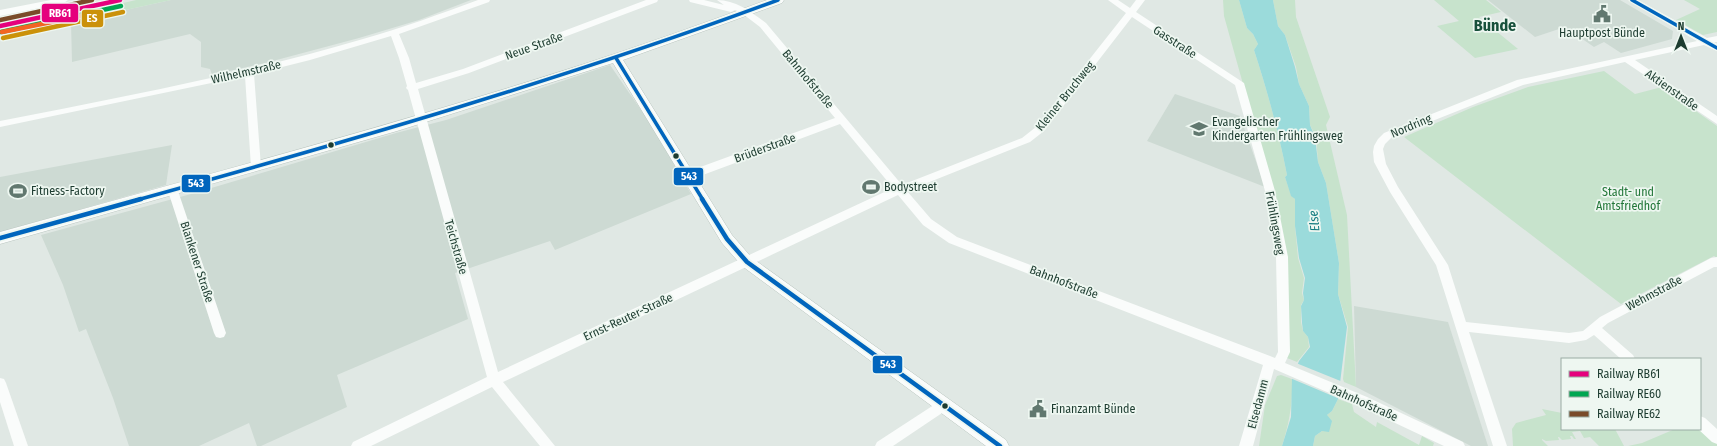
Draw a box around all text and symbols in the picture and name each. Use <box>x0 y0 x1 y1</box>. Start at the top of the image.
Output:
line badge: RB61 <box>41 3 79 23</box>
public building icon: Hauptpost Bünde <box>1592 4 1612 24</box>
text: RB61 <box>49 7 71 20</box>
line badge: ES <box>81 9 104 28</box>
text: ES <box>87 12 98 25</box>
district label: Bünde <box>1474 16 1516 35</box>
north arrow <box>1661 16 1701 56</box>
text: N <box>1678 20 1684 33</box>
street label: Gasstraße <box>1151 23 1199 61</box>
place label: Hauptpost Bünde <box>1559 26 1645 40</box>
street label: Neue Straße <box>503 29 565 63</box>
street label: Bahnhofstraße <box>779 47 837 111</box>
street label: Wilhelmstraße <box>210 57 282 87</box>
street label: Kleiner Bruchweg <box>1033 58 1098 134</box>
street label: Aktienstraße <box>1643 66 1702 114</box>
street label: Nordring <box>1388 111 1434 141</box>
place label: Evangelischer Kindergarten Frühlingsweg <box>1212 115 1343 143</box>
school or university icon: Evangelischer Kindergarten Frühlingsweg <box>1189 119 1209 139</box>
street label: Brüderstraße <box>732 130 798 166</box>
unlabelled marker <box>326 140 336 150</box>
unlabelled marker <box>671 151 681 161</box>
line badge: 543 <box>673 167 704 186</box>
text: 543 <box>681 170 697 183</box>
line badge: 543 <box>181 174 211 193</box>
text: 543 <box>188 177 204 190</box>
sports icon: Bodystreet <box>861 177 881 197</box>
place label: Bodystreet <box>884 180 937 194</box>
sports icon: Fitness-Factory <box>8 181 28 201</box>
place label: Fitness-Factory <box>31 184 105 198</box>
park label: Stadt- und Amtsfriedhof <box>1596 185 1661 213</box>
street label: Frühlingsweg <box>1263 190 1288 256</box>
water label: Else <box>1305 210 1323 232</box>
street label: Teichstraße <box>441 218 471 276</box>
street label: Blankener Straße <box>177 220 217 304</box>
street label: Bahnhofstraße <box>1028 262 1100 302</box>
street label: Wehmstraße <box>1624 272 1684 314</box>
street label: Ernst-Reuter-Straße <box>581 290 675 344</box>
line badge: 543 <box>872 355 903 374</box>
text: 543 <box>880 358 896 371</box>
legend <box>1561 358 1701 430</box>
text: Railway RB61 <box>1597 367 1660 381</box>
street label: Elsedamm <box>1245 378 1271 430</box>
street label: Bahnhofstraße <box>1328 382 1400 424</box>
text: Railway RE60 <box>1597 387 1661 401</box>
public building icon: Finanzamt Bünde <box>1028 399 1048 419</box>
unlabelled marker <box>940 401 950 411</box>
place label: Finanzamt Bünde <box>1051 402 1135 416</box>
text: Railway RE62 <box>1597 407 1660 421</box>

